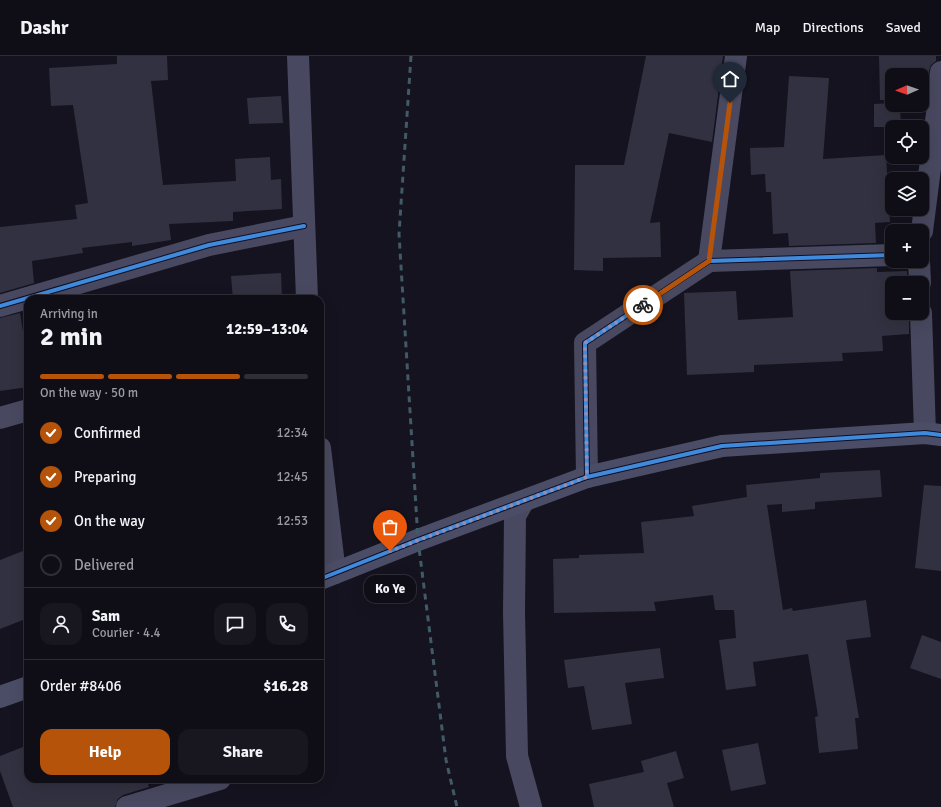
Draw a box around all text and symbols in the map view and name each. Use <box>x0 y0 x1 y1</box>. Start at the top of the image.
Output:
text: Dashr <box>20 16 69 40</box>
text: Map <box>755 19 781 36</box>
text: Directions <box>803 19 864 36</box>
text: Saved <box>886 19 921 36</box>
pin <box>713 62 747 103</box>
icon: home <box>719 68 741 90</box>
north arrow <box>885 68 929 112</box>
map controls <box>885 68 929 320</box>
button: locate <box>885 120 929 164</box>
button: layers <box>885 172 929 216</box>
button: + <box>885 224 929 268</box>
button: − <box>885 276 929 320</box>
courier <box>623 285 663 325</box>
icon: bike <box>632 294 654 316</box>
text: Arriving in <box>40 306 98 322</box>
text: 12:59–13:04 <box>226 320 308 338</box>
text: 2 min <box>40 321 103 353</box>
text: On the way · 50 m <box>40 385 138 401</box>
icon: check <box>40 422 62 444</box>
text: Confirmed <box>74 424 141 442</box>
text: 12:34 <box>276 425 308 441</box>
icon: check <box>40 466 62 488</box>
text: Preparing <box>74 468 137 486</box>
text: 12:45 <box>276 469 308 485</box>
icon: check <box>40 510 62 532</box>
pin <box>373 510 407 551</box>
text: On the way <box>74 512 145 530</box>
text: 12:53 <box>276 513 308 529</box>
icon: bag <box>379 516 401 538</box>
text: Delivered <box>74 556 134 574</box>
callout: Ko Ye <box>364 575 416 603</box>
text: Ko Ye <box>375 581 405 597</box>
button: person <box>40 603 82 645</box>
button: chat <box>214 603 256 645</box>
button: phone <box>266 603 308 645</box>
text: Sam <box>92 607 120 625</box>
text: Courier · 4.4 <box>92 625 161 641</box>
text: Order #8406 <box>40 677 122 695</box>
text: $16.28 <box>263 677 308 695</box>
button: Help <box>40 729 170 775</box>
button: Share <box>178 729 308 775</box>

